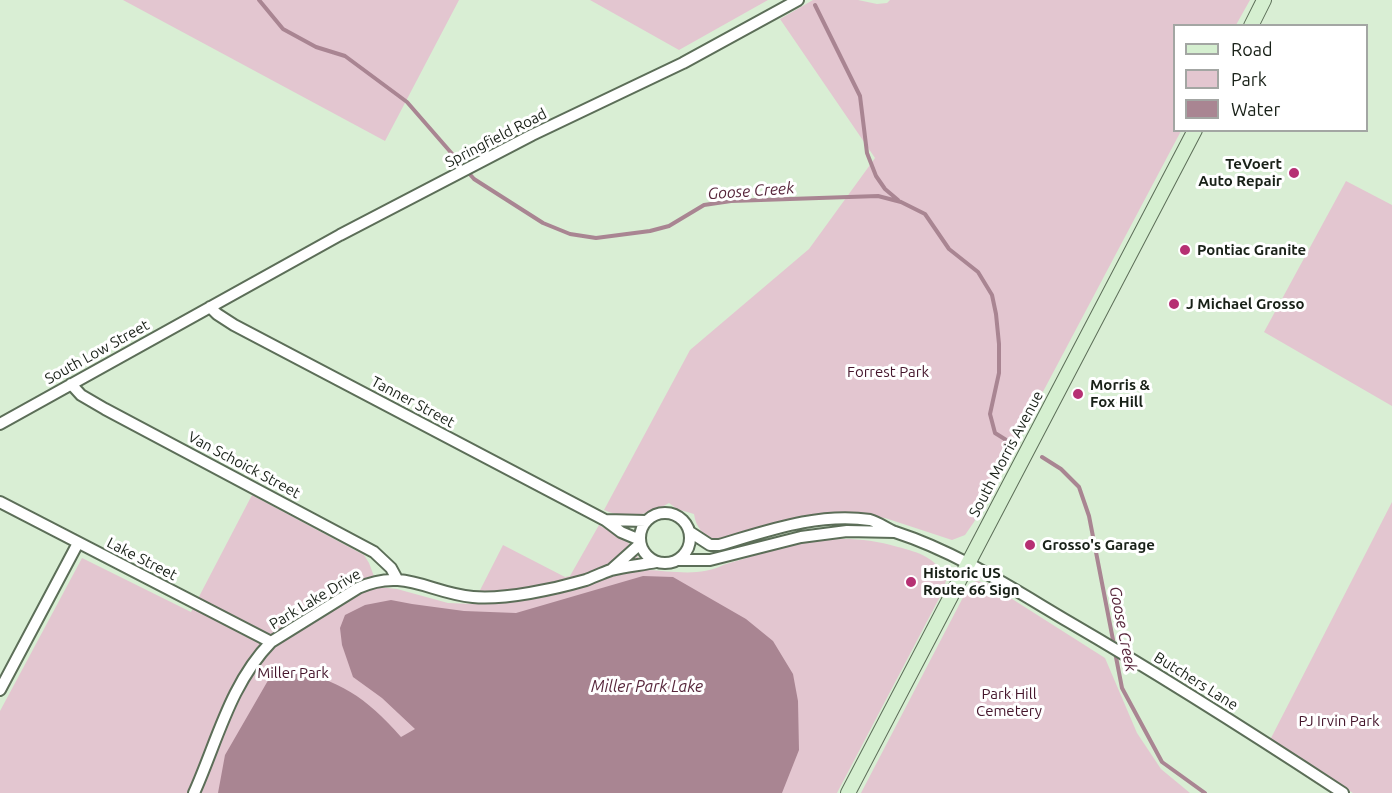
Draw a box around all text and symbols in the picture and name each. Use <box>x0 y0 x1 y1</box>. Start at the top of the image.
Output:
legend <box>1173 24 1368 132</box>
text: Road <box>1231 39 1273 59</box>
text: Park <box>1231 69 1267 89</box>
text: Water <box>1231 99 1280 119</box>
street label: Springfield Road <box>442 105 550 171</box>
place label: TeVoert Auto Repair <box>1198 155 1282 190</box>
marker: TeVoert Auto Repair <box>1287 166 1301 180</box>
water label: Goose Creek <box>707 178 795 204</box>
place label: Pontiac Granite <box>1197 241 1306 259</box>
marker: Pontiac Granite <box>1178 243 1192 257</box>
place label: J Michael Grosso <box>1186 295 1305 313</box>
marker: J Michael Grosso <box>1167 297 1181 311</box>
street label: South Low Street <box>42 316 152 388</box>
park label: Forrest Park <box>847 363 929 381</box>
street label: Tanner Street <box>368 372 458 432</box>
place label: Morris & Fox Hill <box>1090 376 1150 411</box>
marker: Morris & Fox Hill <box>1071 387 1085 401</box>
street label: South Morris Avenue <box>965 388 1047 520</box>
street label: Van Schoick Street <box>185 428 303 502</box>
street label: Lake Street <box>104 534 180 584</box>
place label: Grosso's Garage <box>1042 536 1155 554</box>
marker: Grosso's Garage <box>1023 538 1037 552</box>
place label: Historic US Route 66 Sign <box>923 564 1020 599</box>
street label: Park Lake Drive <box>266 565 364 633</box>
marker: Historic US Route 66 Sign <box>904 575 918 589</box>
water label: Goose Creek <box>1105 585 1141 673</box>
street label: Butchers Lane <box>1151 648 1241 714</box>
park label: Miller Park <box>257 664 329 682</box>
water label: Miller Park Lake <box>591 677 703 697</box>
park label: Park Hill Cemetery <box>976 685 1042 720</box>
park label: PJ Irvin Park <box>1298 712 1380 730</box>

